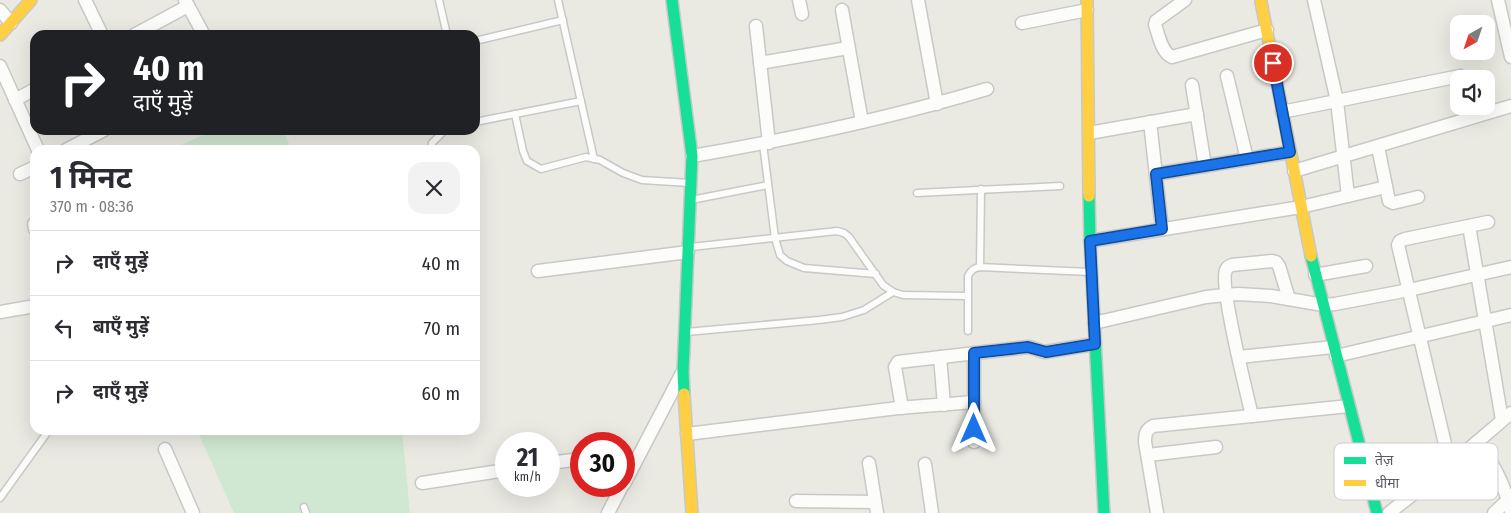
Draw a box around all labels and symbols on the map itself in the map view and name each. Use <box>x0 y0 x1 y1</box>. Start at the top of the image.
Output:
north arrow <box>1450 15 1495 60</box>
pin <box>1252 42 1294 84</box>
position arrow <box>947 402 999 454</box>
speed limit sign: 30 <box>570 432 635 497</box>
legend <box>1334 443 1498 500</box>
text: तेज़ <box>1375 451 1394 469</box>
text: धीमा <box>1375 475 1400 492</box>

